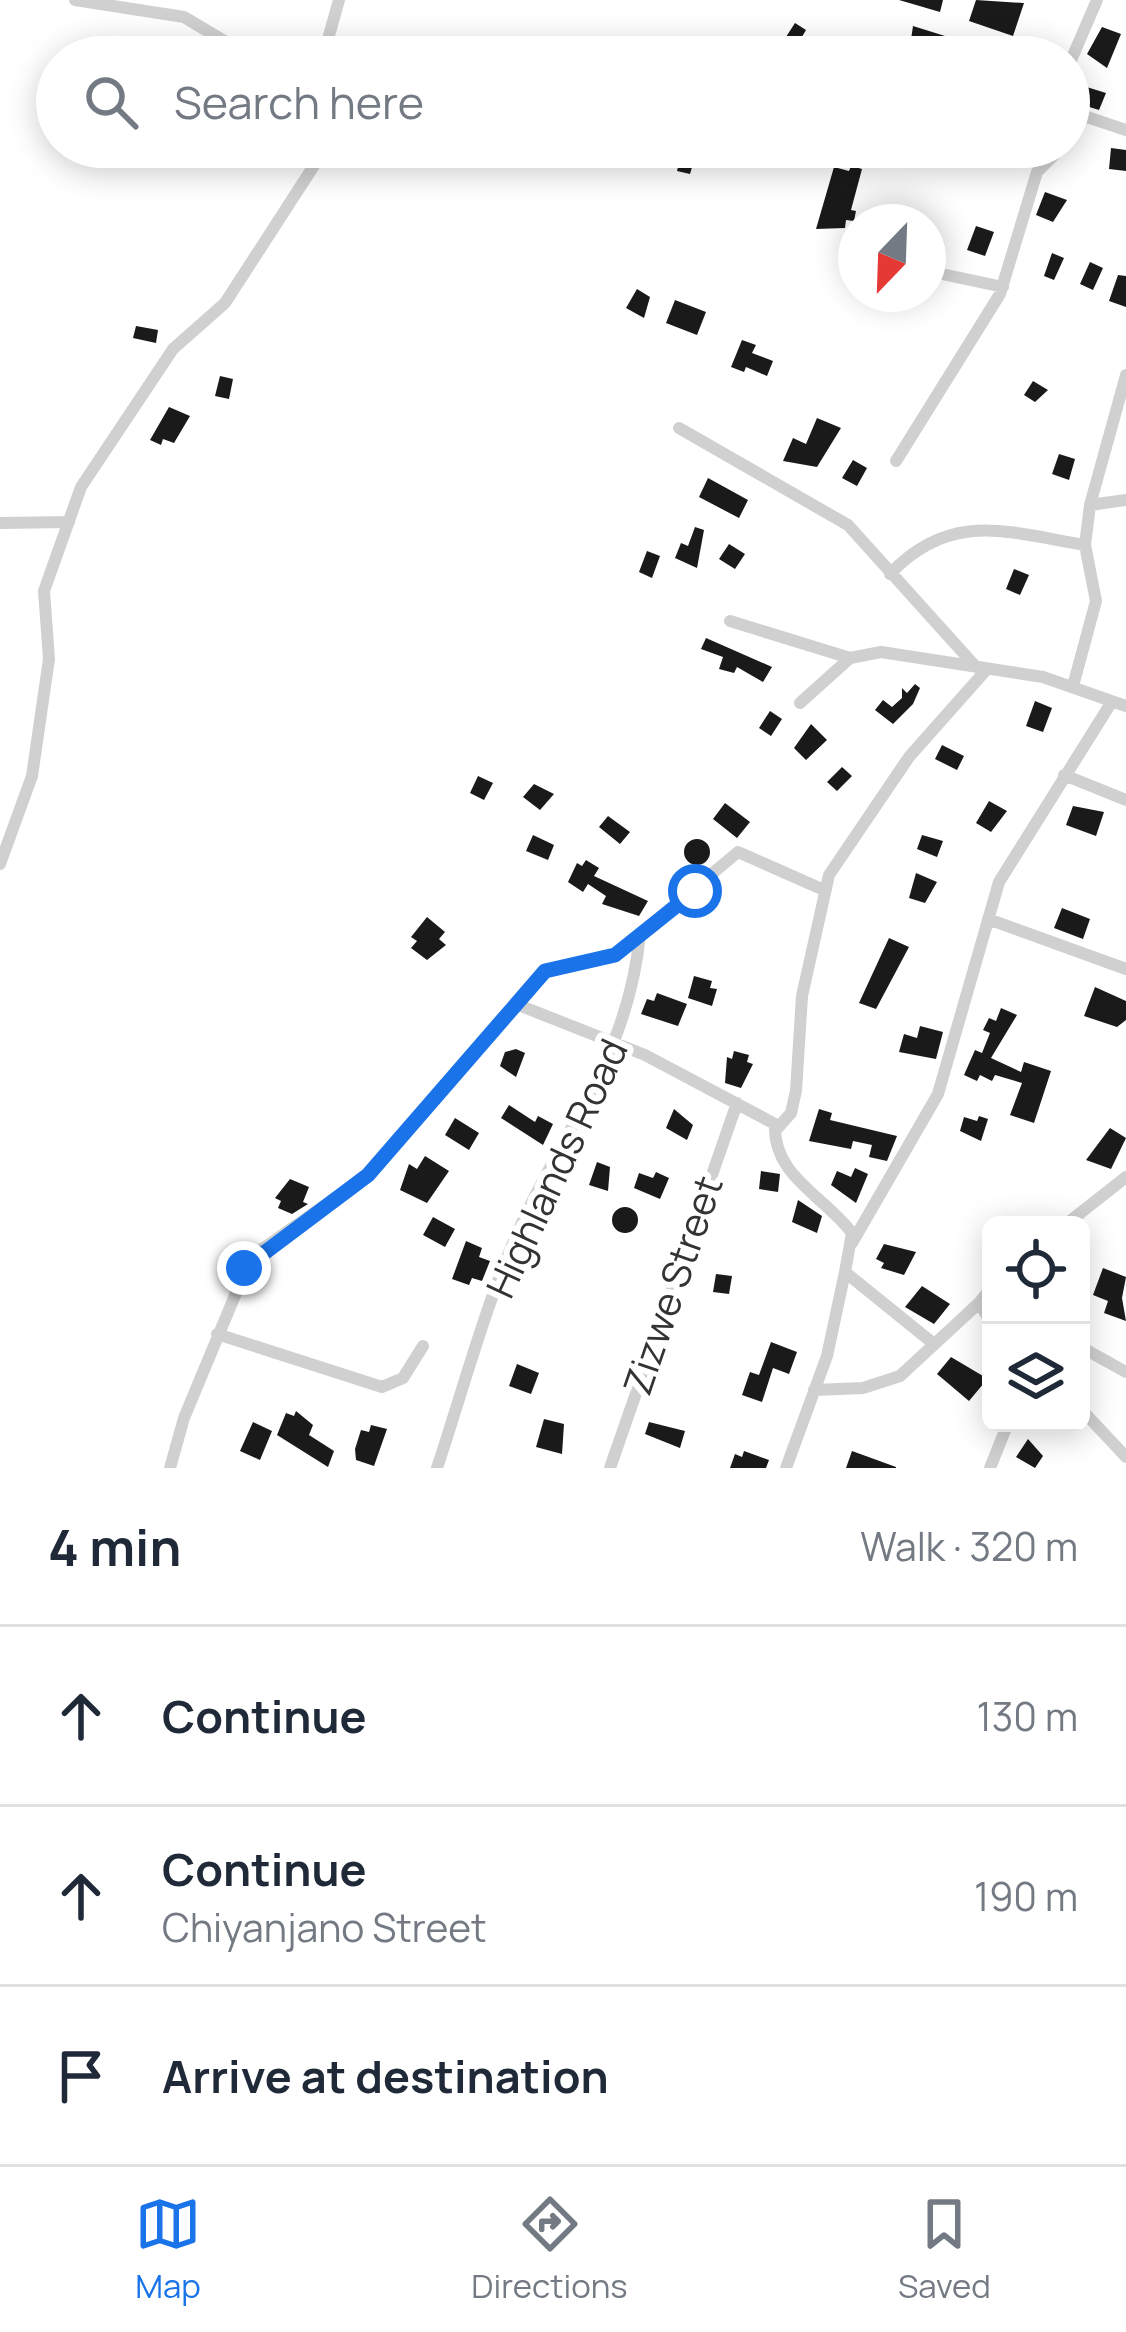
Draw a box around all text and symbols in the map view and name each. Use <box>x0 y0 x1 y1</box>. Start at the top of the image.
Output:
search box <box>36 36 1090 168</box>
icon: search <box>78 69 144 135</box>
text: Search here <box>174 71 424 133</box>
north arrow <box>838 204 946 312</box>
route start <box>668 864 722 918</box>
street label: Highlands Road <box>472 1030 640 1306</box>
street label: Zizwe Street <box>609 1168 735 1402</box>
map controls <box>982 1216 1090 1432</box>
button: locate <box>982 1216 1090 1324</box>
route end <box>217 1241 271 1295</box>
button: layers <box>982 1324 1090 1432</box>
text: 4 min <box>48 1512 181 1581</box>
text: Walk · 320 m <box>860 1519 1078 1573</box>
icon: ahead <box>48 1683 114 1749</box>
text: Continue <box>162 1685 367 1747</box>
text: 130 m <box>977 1689 1078 1743</box>
text: Continue <box>162 1838 367 1900</box>
icon: ahead <box>48 1863 114 1929</box>
text: 190 m <box>974 1869 1078 1923</box>
text: Chiyanjano Street <box>162 1900 487 1954</box>
icon: arrive <box>48 2043 114 2109</box>
text: Arrive at destination <box>162 2045 609 2107</box>
tab: Map <box>135 2191 201 2308</box>
tab: Directions <box>471 2191 628 2308</box>
tab: Saved <box>898 2191 991 2308</box>

